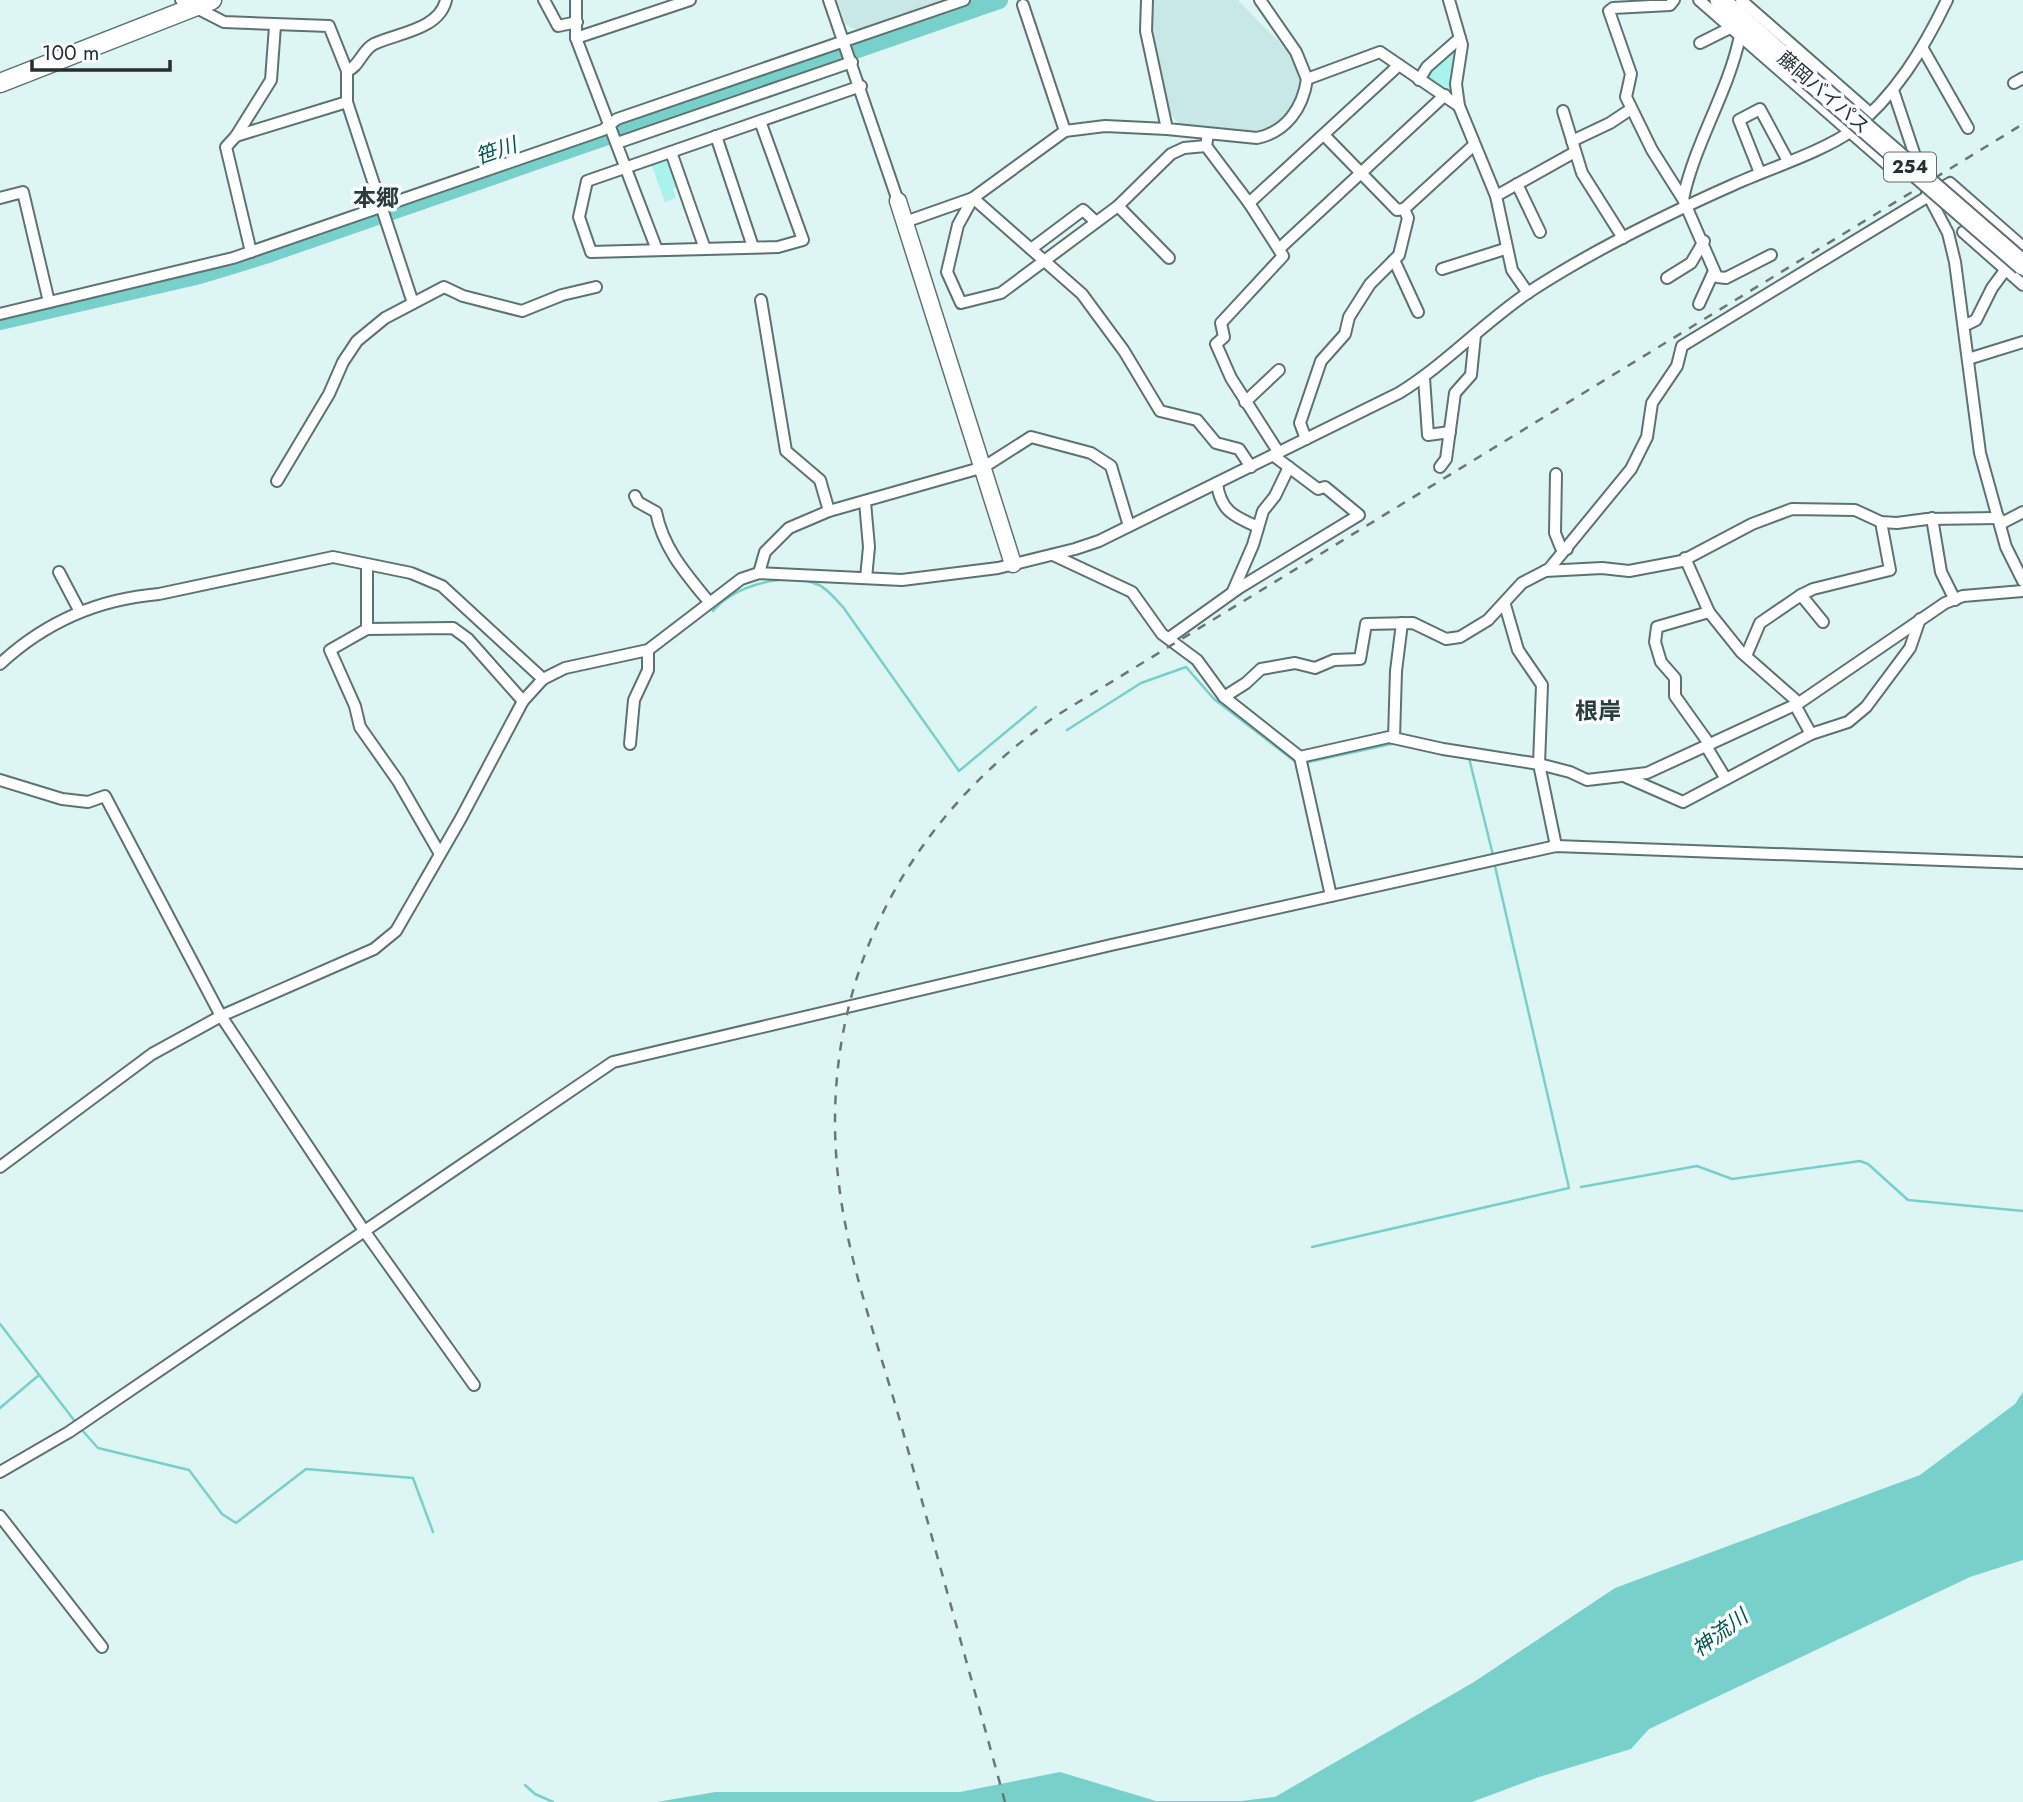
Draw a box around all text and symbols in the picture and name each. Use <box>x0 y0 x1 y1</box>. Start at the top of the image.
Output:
scale bar <box>32 28 170 72</box>
text: 100 m <box>42 38 99 68</box>
street label: 藤岡バイパス <box>1772 45 1875 140</box>
water label: 笹川 <box>471 129 523 172</box>
road number: 254 <box>1884 152 1936 182</box>
district label: 本郷 <box>353 181 399 215</box>
district label: 根岸 <box>1575 694 1621 728</box>
water label: 神流川 <box>1686 1601 1756 1664</box>

